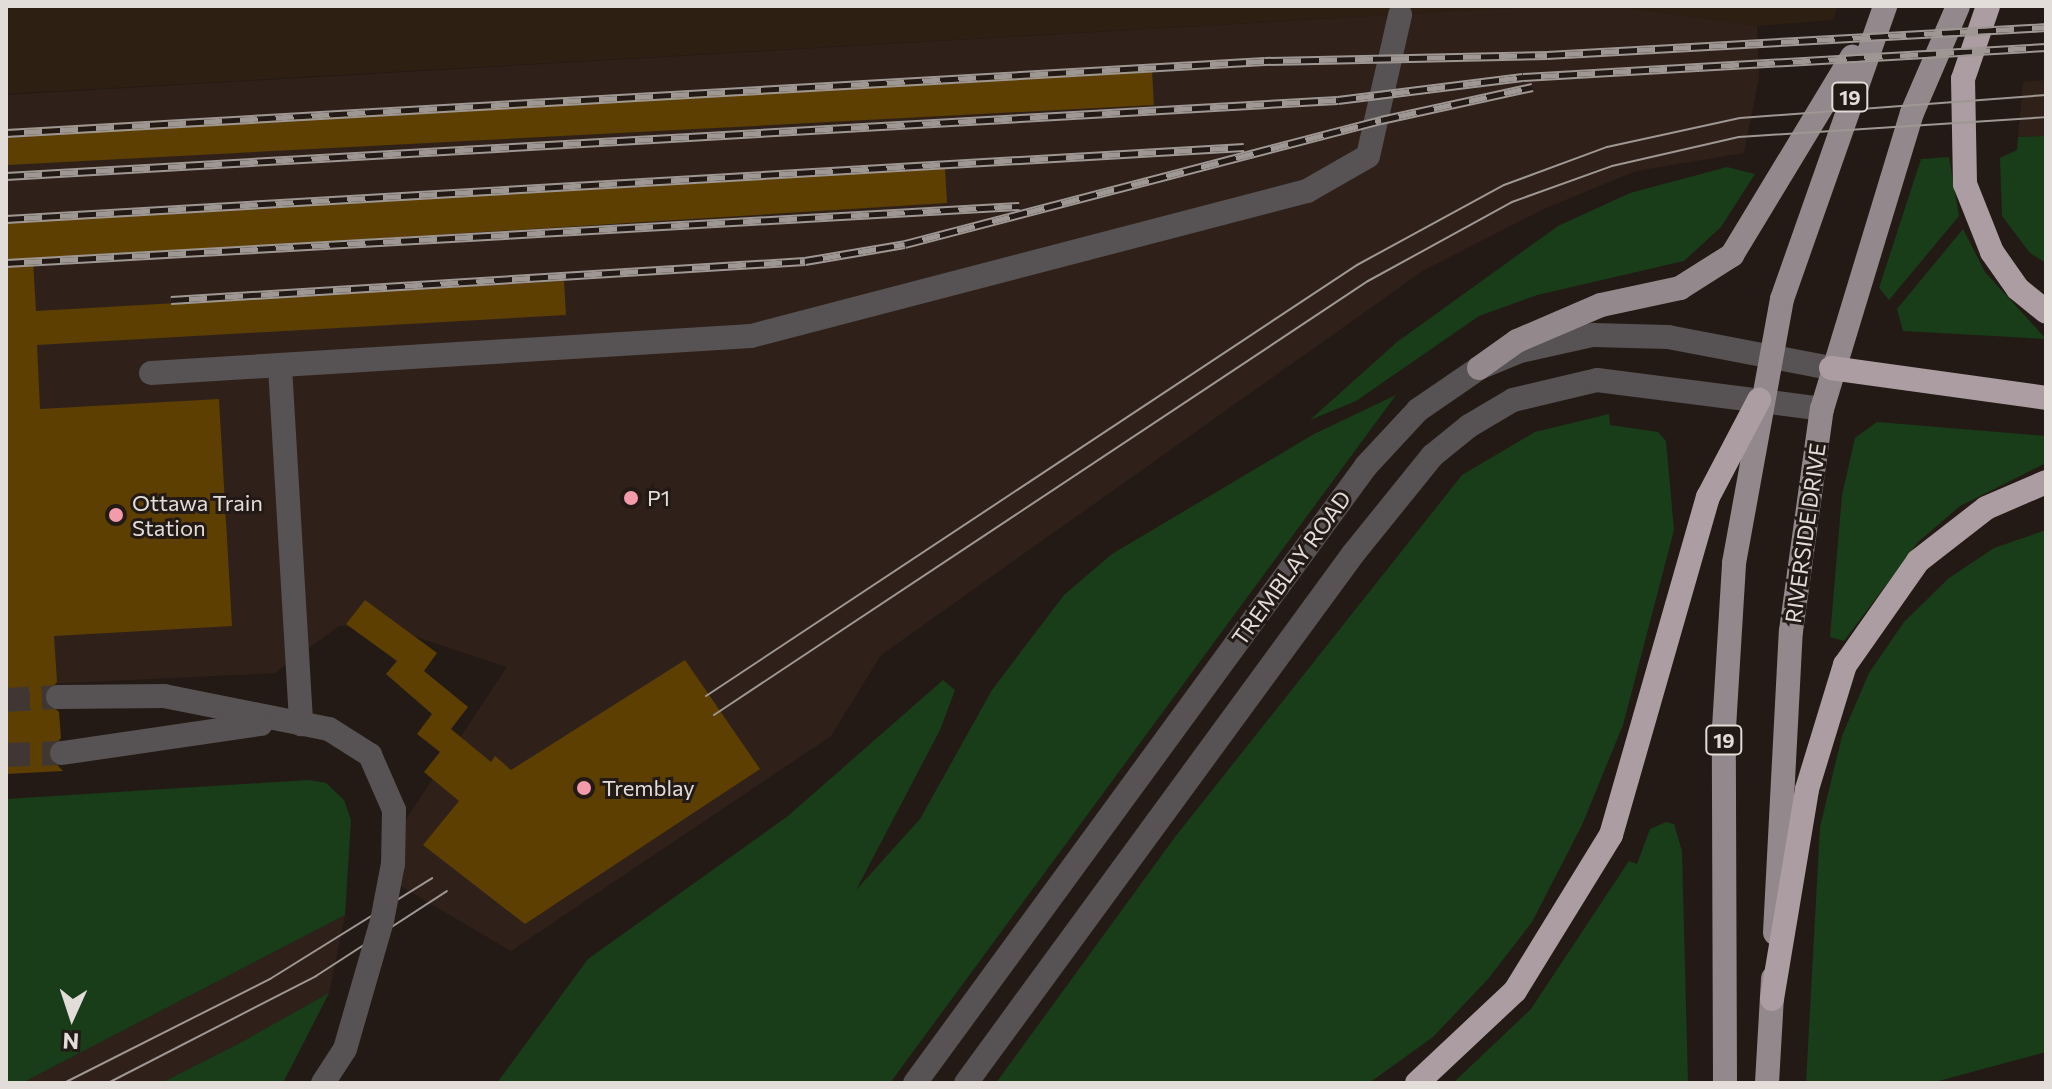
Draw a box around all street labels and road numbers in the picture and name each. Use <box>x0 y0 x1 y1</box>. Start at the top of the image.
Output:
road number: 19 <box>1830 81 1870 113</box>
street label: RIVERSIDE DRIVE <box>1779 441 1831 625</box>
street label: TREMBLAY ROAD <box>1226 486 1356 650</box>
road number: 19 <box>1704 724 1744 756</box>

